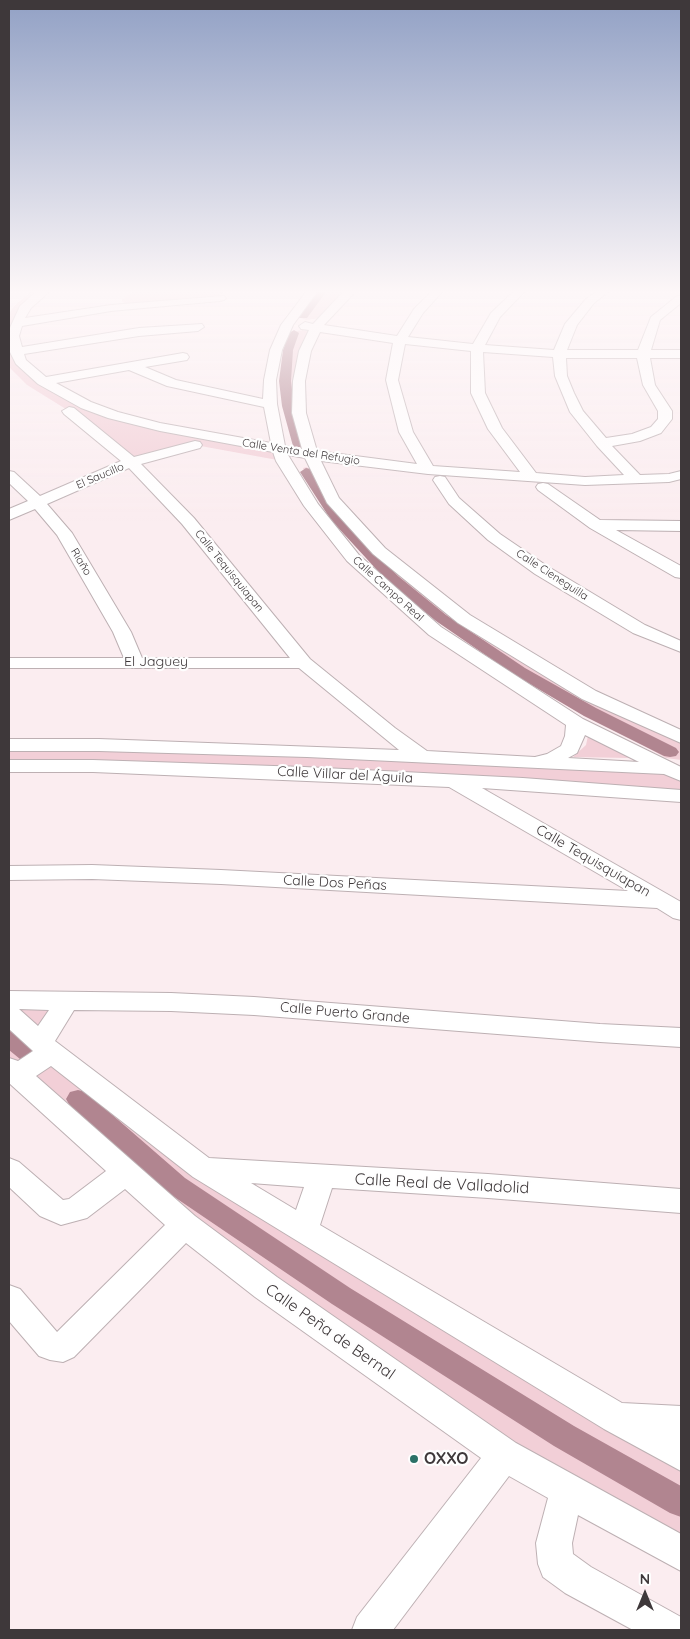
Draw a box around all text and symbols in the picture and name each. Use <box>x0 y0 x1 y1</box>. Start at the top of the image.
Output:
street label: Calle Venta del Refugio <box>241 436 361 468</box>
street label: El Saucillo <box>74 460 126 492</box>
street label: Calle Tequisquiapan <box>192 527 266 615</box>
street label: Riaño <box>68 546 94 578</box>
street label: Calle Cieneguilla <box>513 547 591 603</box>
street label: Calle Campo Real <box>350 554 426 624</box>
street label: El Jaguey <box>124 654 188 670</box>
street label: Calle Villar del Águila <box>277 763 413 787</box>
street label: Calle Tequisquiapan <box>533 821 653 901</box>
street label: Calle Dos Peñas <box>283 872 387 894</box>
street label: Calle Puerto Grande <box>279 999 411 1027</box>
street label: Calle Real de Valladolid <box>354 1170 530 1198</box>
street label: Calle Peña de Bernal <box>261 1280 399 1384</box>
place label: OXXO <box>424 1449 468 1469</box>
marker: OXXO <box>408 1453 420 1465</box>
north arrow <box>620 1569 670 1619</box>
text: N <box>640 1570 650 1588</box>

